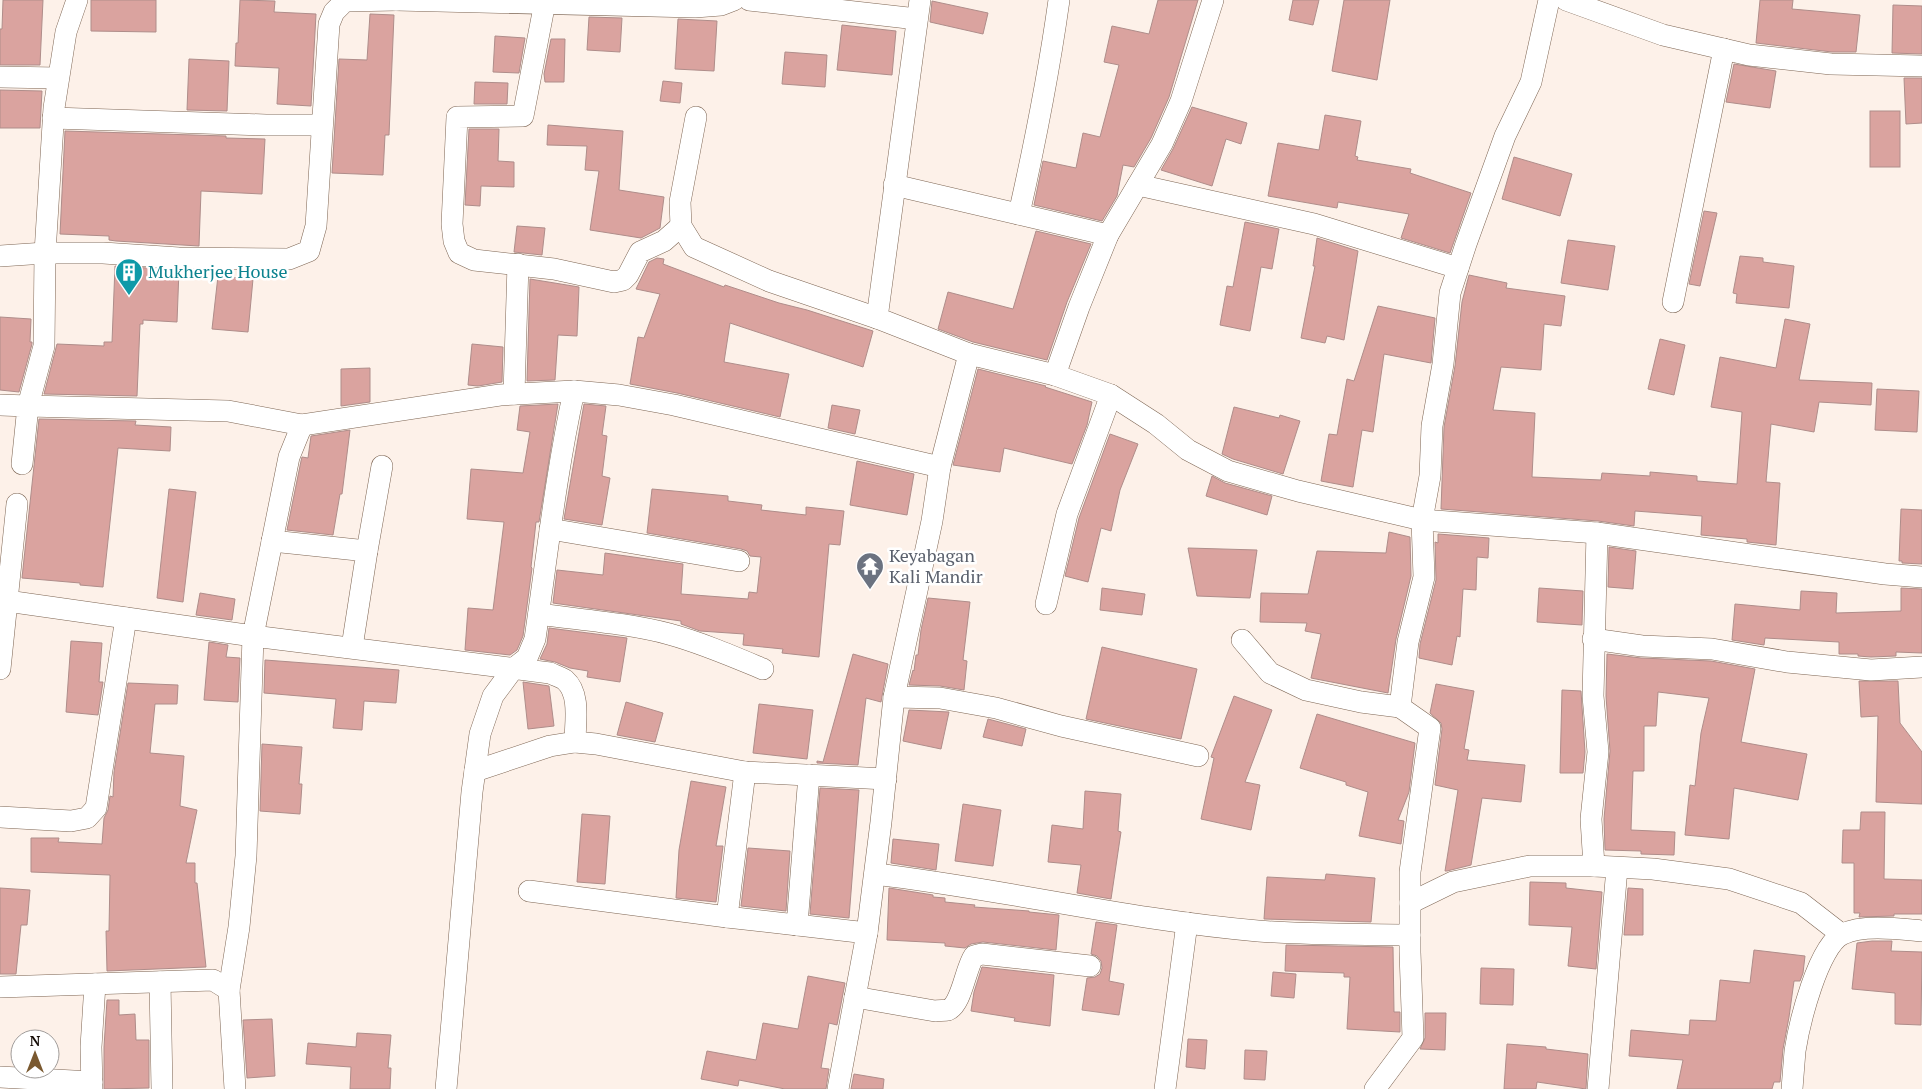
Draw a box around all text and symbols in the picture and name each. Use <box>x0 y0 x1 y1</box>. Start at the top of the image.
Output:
building icon: Mukherjee House <box>114 257 144 296</box>
place label: Mukherjee House <box>148 259 288 283</box>
place label: Keyabagan Kali Mandir <box>889 543 983 588</box>
temple icon: Keyabagan Kali Mandir <box>855 551 885 590</box>
north arrow <box>10 1029 60 1079</box>
text: N <box>30 1031 41 1050</box>

